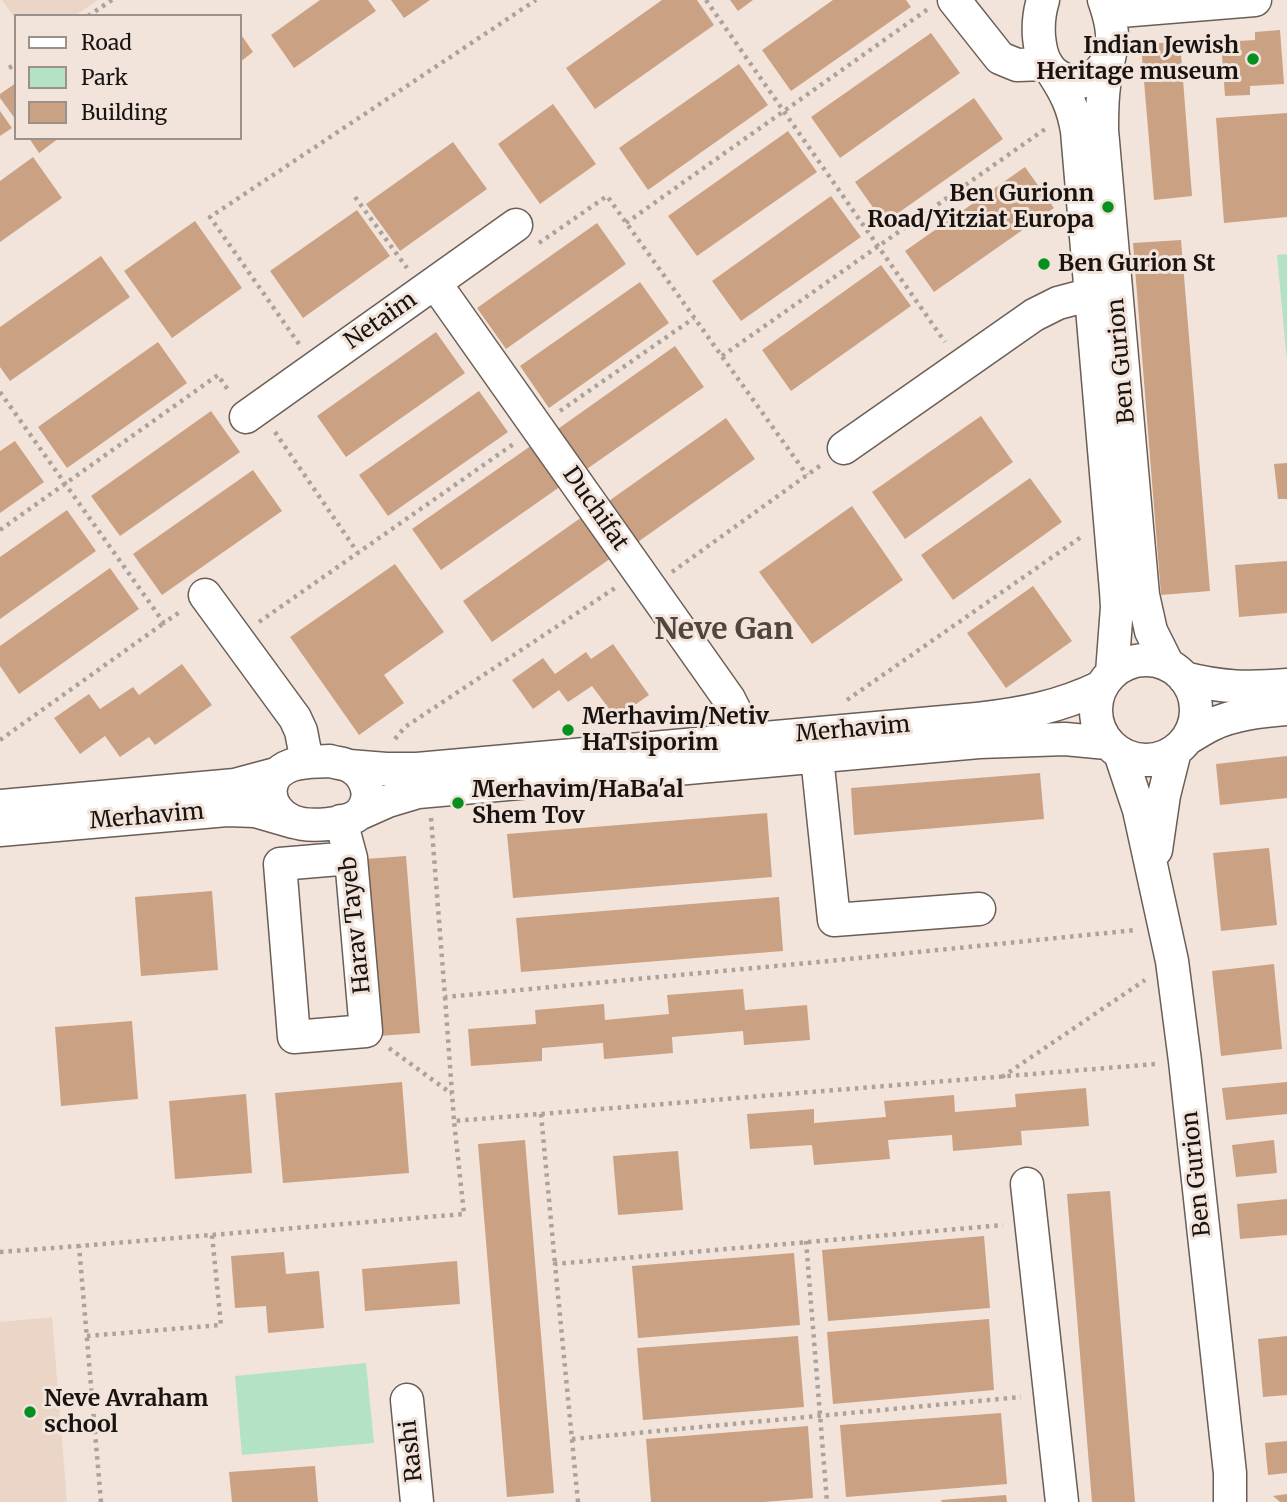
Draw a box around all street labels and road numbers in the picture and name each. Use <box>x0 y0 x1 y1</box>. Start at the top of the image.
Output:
street label: Netaim <box>340 286 422 356</box>
street label: Ben Gurion <box>1103 297 1141 425</box>
street label: Duchifat <box>556 462 634 556</box>
street label: Merhavim <box>795 711 911 749</box>
street label: Merhavim <box>89 798 205 836</box>
street label: Harav Tayeb <box>335 855 377 995</box>
street label: Ben Gurion <box>1177 1110 1217 1238</box>
street label: Rashi <box>395 1419 429 1483</box>

